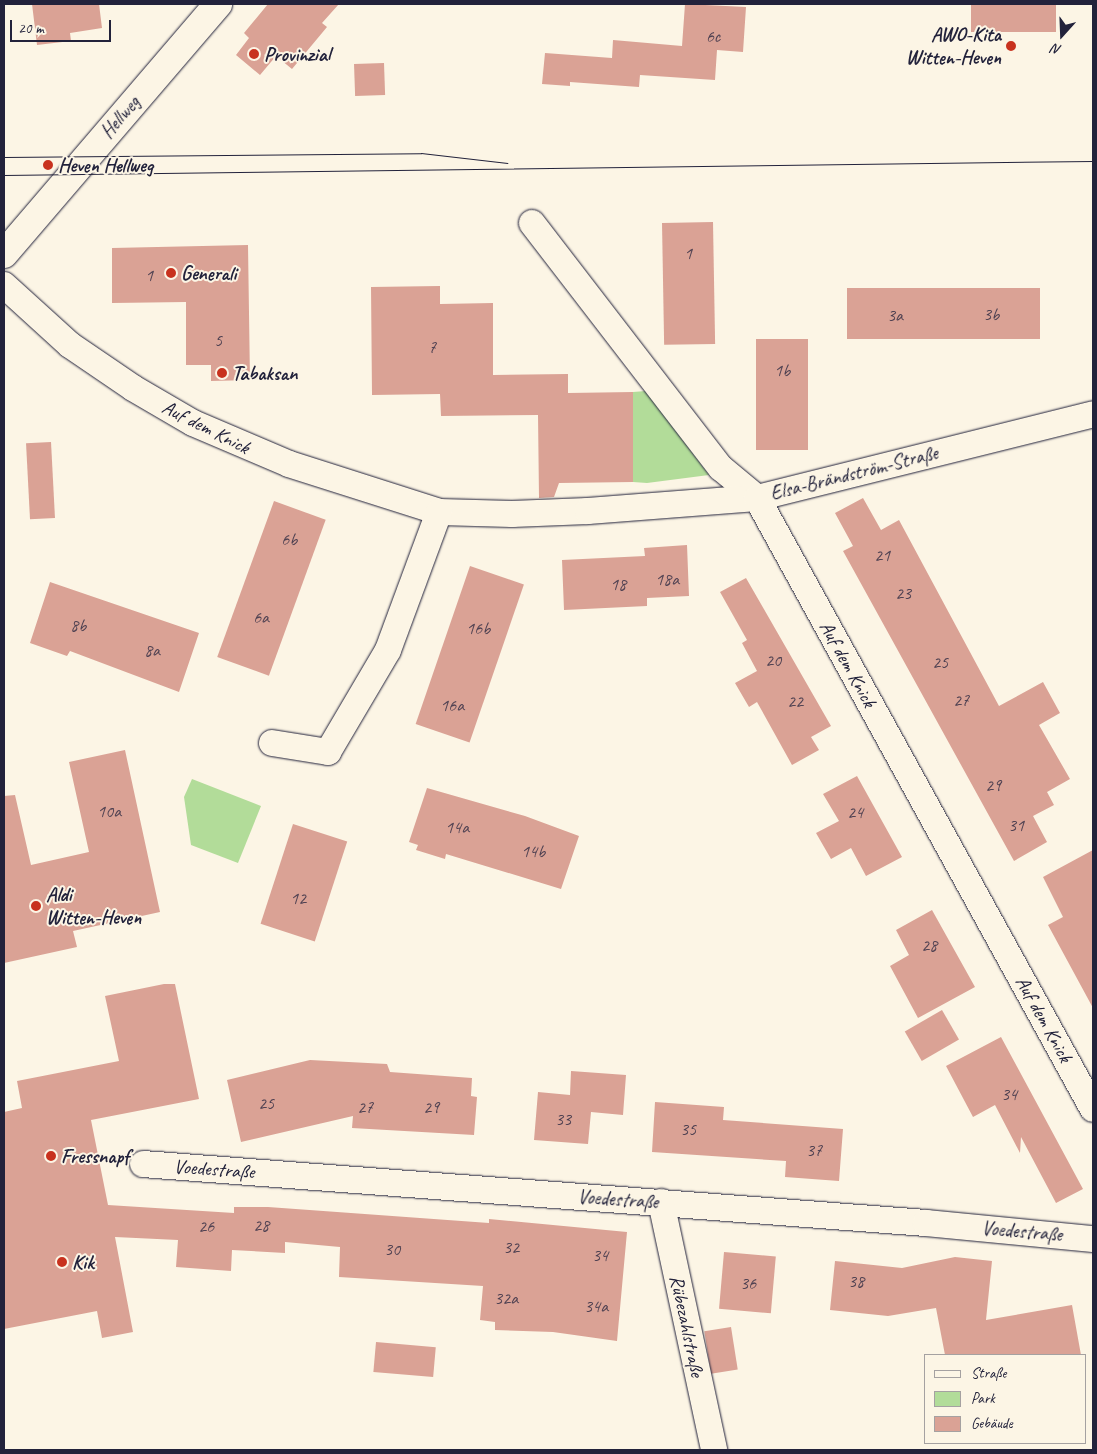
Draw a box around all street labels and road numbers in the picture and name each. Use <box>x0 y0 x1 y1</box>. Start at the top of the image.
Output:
street label: Hellweg <box>95 91 145 143</box>
street label: Auf dem Knick <box>158 395 254 459</box>
street label: Elsa-Brändström-Straße <box>768 441 940 505</box>
street label: Auf dem Knick <box>814 616 882 712</box>
street label: Auf dem Knick <box>1010 971 1078 1067</box>
street label: Voedestraße <box>173 1154 255 1184</box>
street label: Voedestraße <box>577 1184 659 1214</box>
street label: Voedestraße <box>981 1216 1063 1246</box>
street label: Rübezahlstraße <box>665 1273 709 1379</box>

